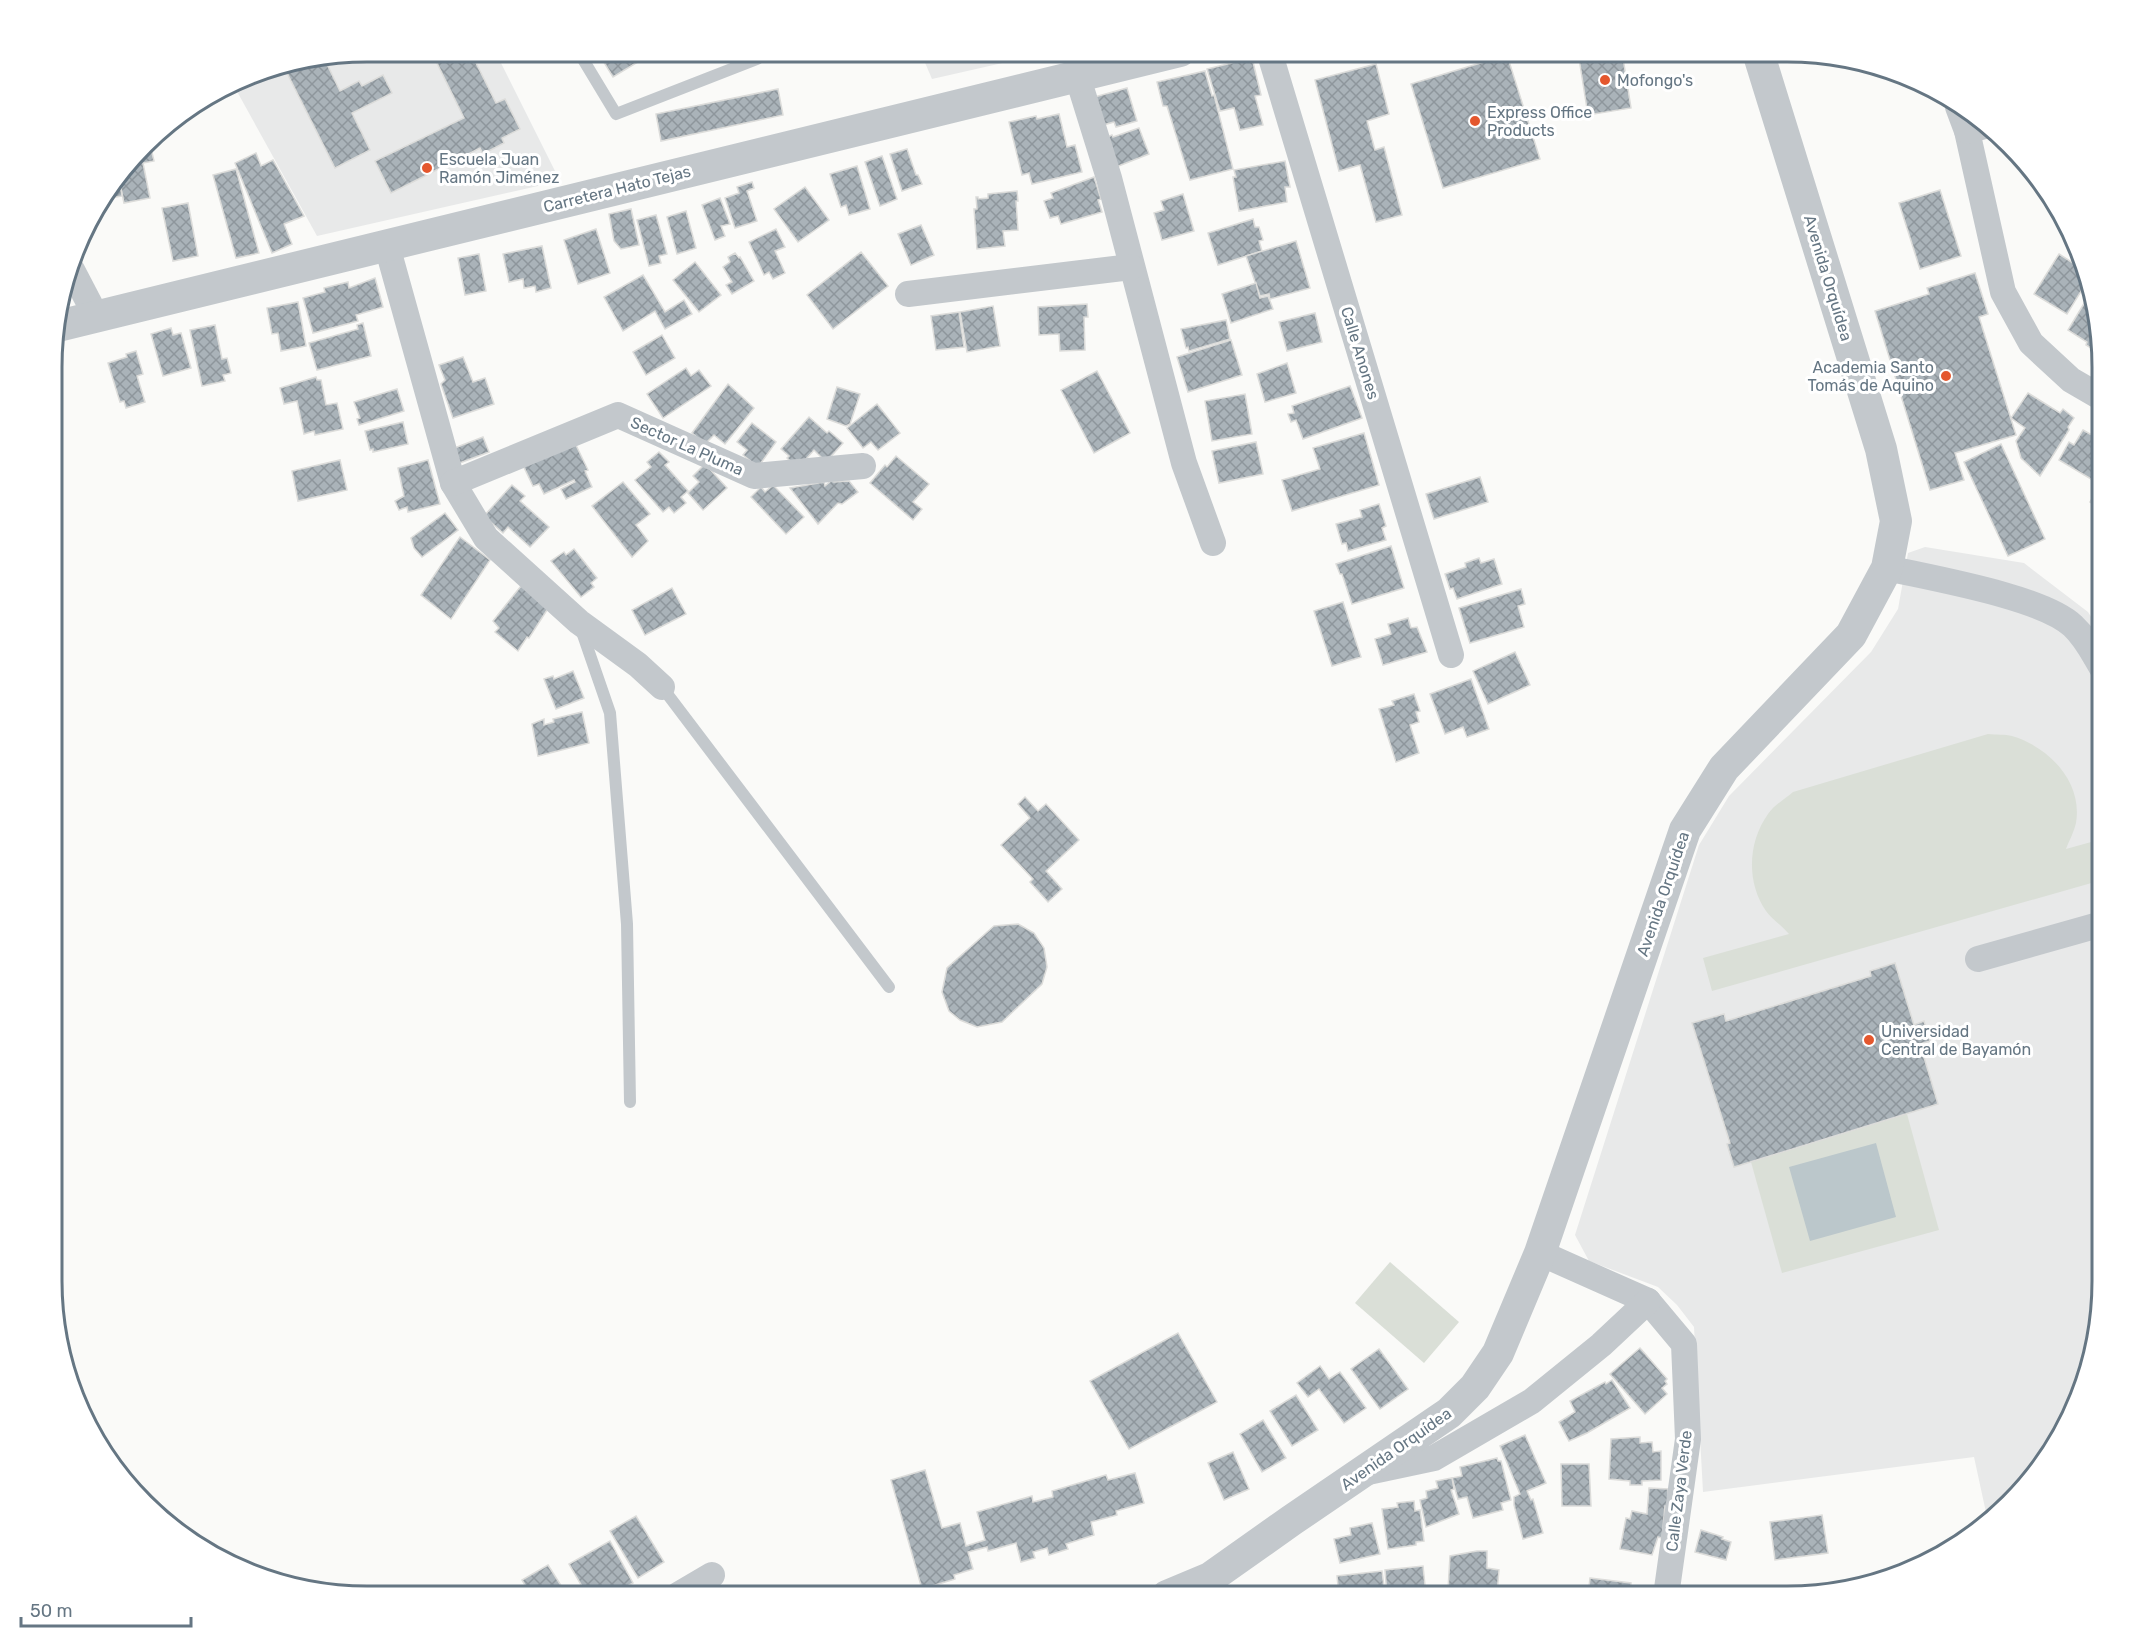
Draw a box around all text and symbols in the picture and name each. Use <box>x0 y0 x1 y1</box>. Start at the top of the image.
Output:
place label: Mofongo's <box>1617 71 1693 90</box>
marker: Mofongo's <box>1598 73 1612 87</box>
place label: Express Office Products <box>1487 103 1592 140</box>
marker: Express Office Products <box>1468 114 1482 128</box>
place label: Escuela Juan Ramón Jiménez <box>439 150 559 187</box>
marker: Escuela Juan Ramón Jiménez <box>420 161 434 175</box>
street label: Carretera Hato Tejas <box>541 161 693 217</box>
street label: Avenida Orquídea <box>1800 213 1856 343</box>
street label: Calle Anones <box>1337 304 1383 402</box>
place label: Academia Santo Tomás de Aquino <box>1807 358 1934 395</box>
marker: Academia Santo Tomás de Aquino <box>1939 369 1953 383</box>
street label: Sector La Pluma <box>628 413 746 479</box>
street label: Avenida Orquídea <box>1633 829 1693 959</box>
place label: Universidad Central de Bayamón <box>1881 1022 2031 1059</box>
marker: Universidad Central de Bayamón <box>1862 1033 1876 1047</box>
street label: Avenida Orquídea <box>1337 1404 1455 1494</box>
street label: Calle Zaya Verde <box>1662 1429 1696 1553</box>
scale bar <box>21 1590 190 1628</box>
text: 50 m <box>30 1600 73 1622</box>

